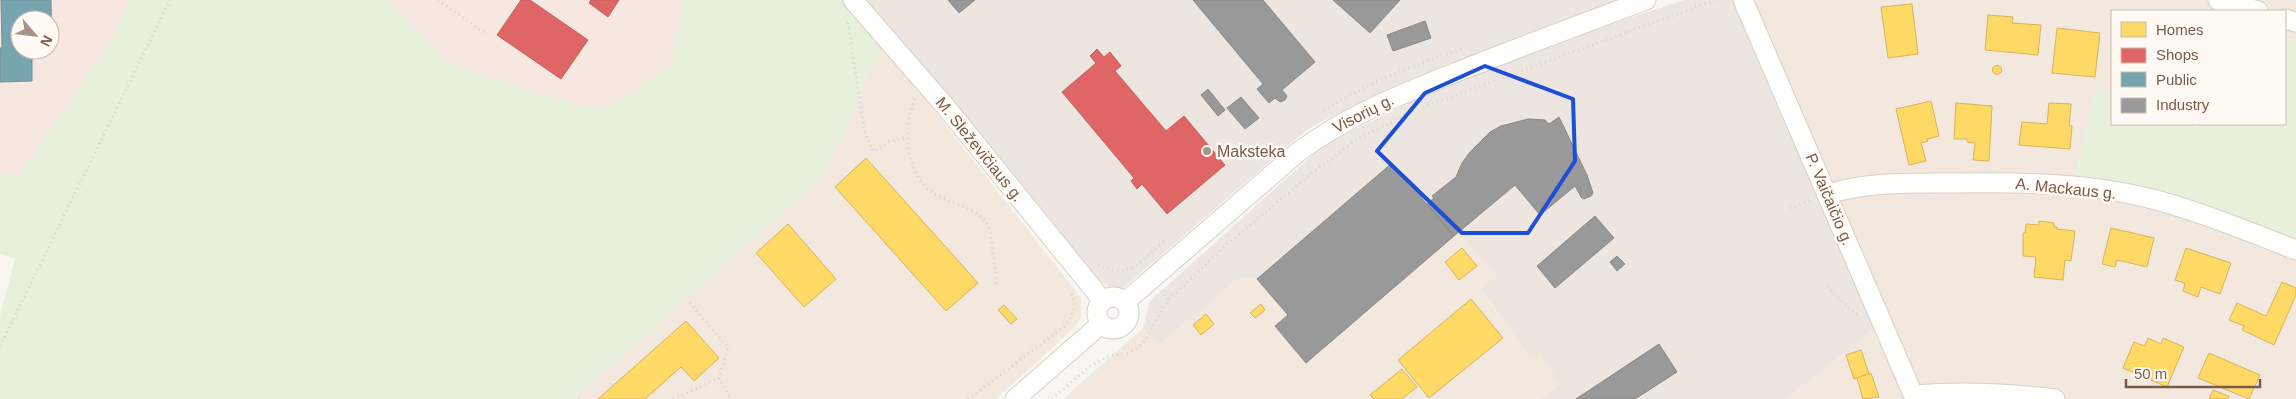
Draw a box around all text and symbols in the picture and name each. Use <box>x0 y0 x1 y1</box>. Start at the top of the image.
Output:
north arrow <box>10 10 60 60</box>
legend <box>2111 10 2286 125</box>
text: Homes <box>2156 21 2204 38</box>
text: N <box>37 33 56 49</box>
text: Shops <box>2156 46 2199 63</box>
text: Public <box>2156 71 2197 88</box>
street label: Visorių g. <box>1330 91 1397 136</box>
street label: M. Sleževičiaus g. <box>932 94 1027 205</box>
text: Industry <box>2156 96 2210 113</box>
place label: Maksteka <box>1217 143 1286 160</box>
marker: Maksteka <box>1201 145 1213 157</box>
street label: P. Vaičaičio g. <box>1803 151 1857 248</box>
street label: A. Mackaus g. <box>2015 175 2117 202</box>
scale bar <box>2126 356 2260 388</box>
text: 50 m <box>2134 365 2167 382</box>

